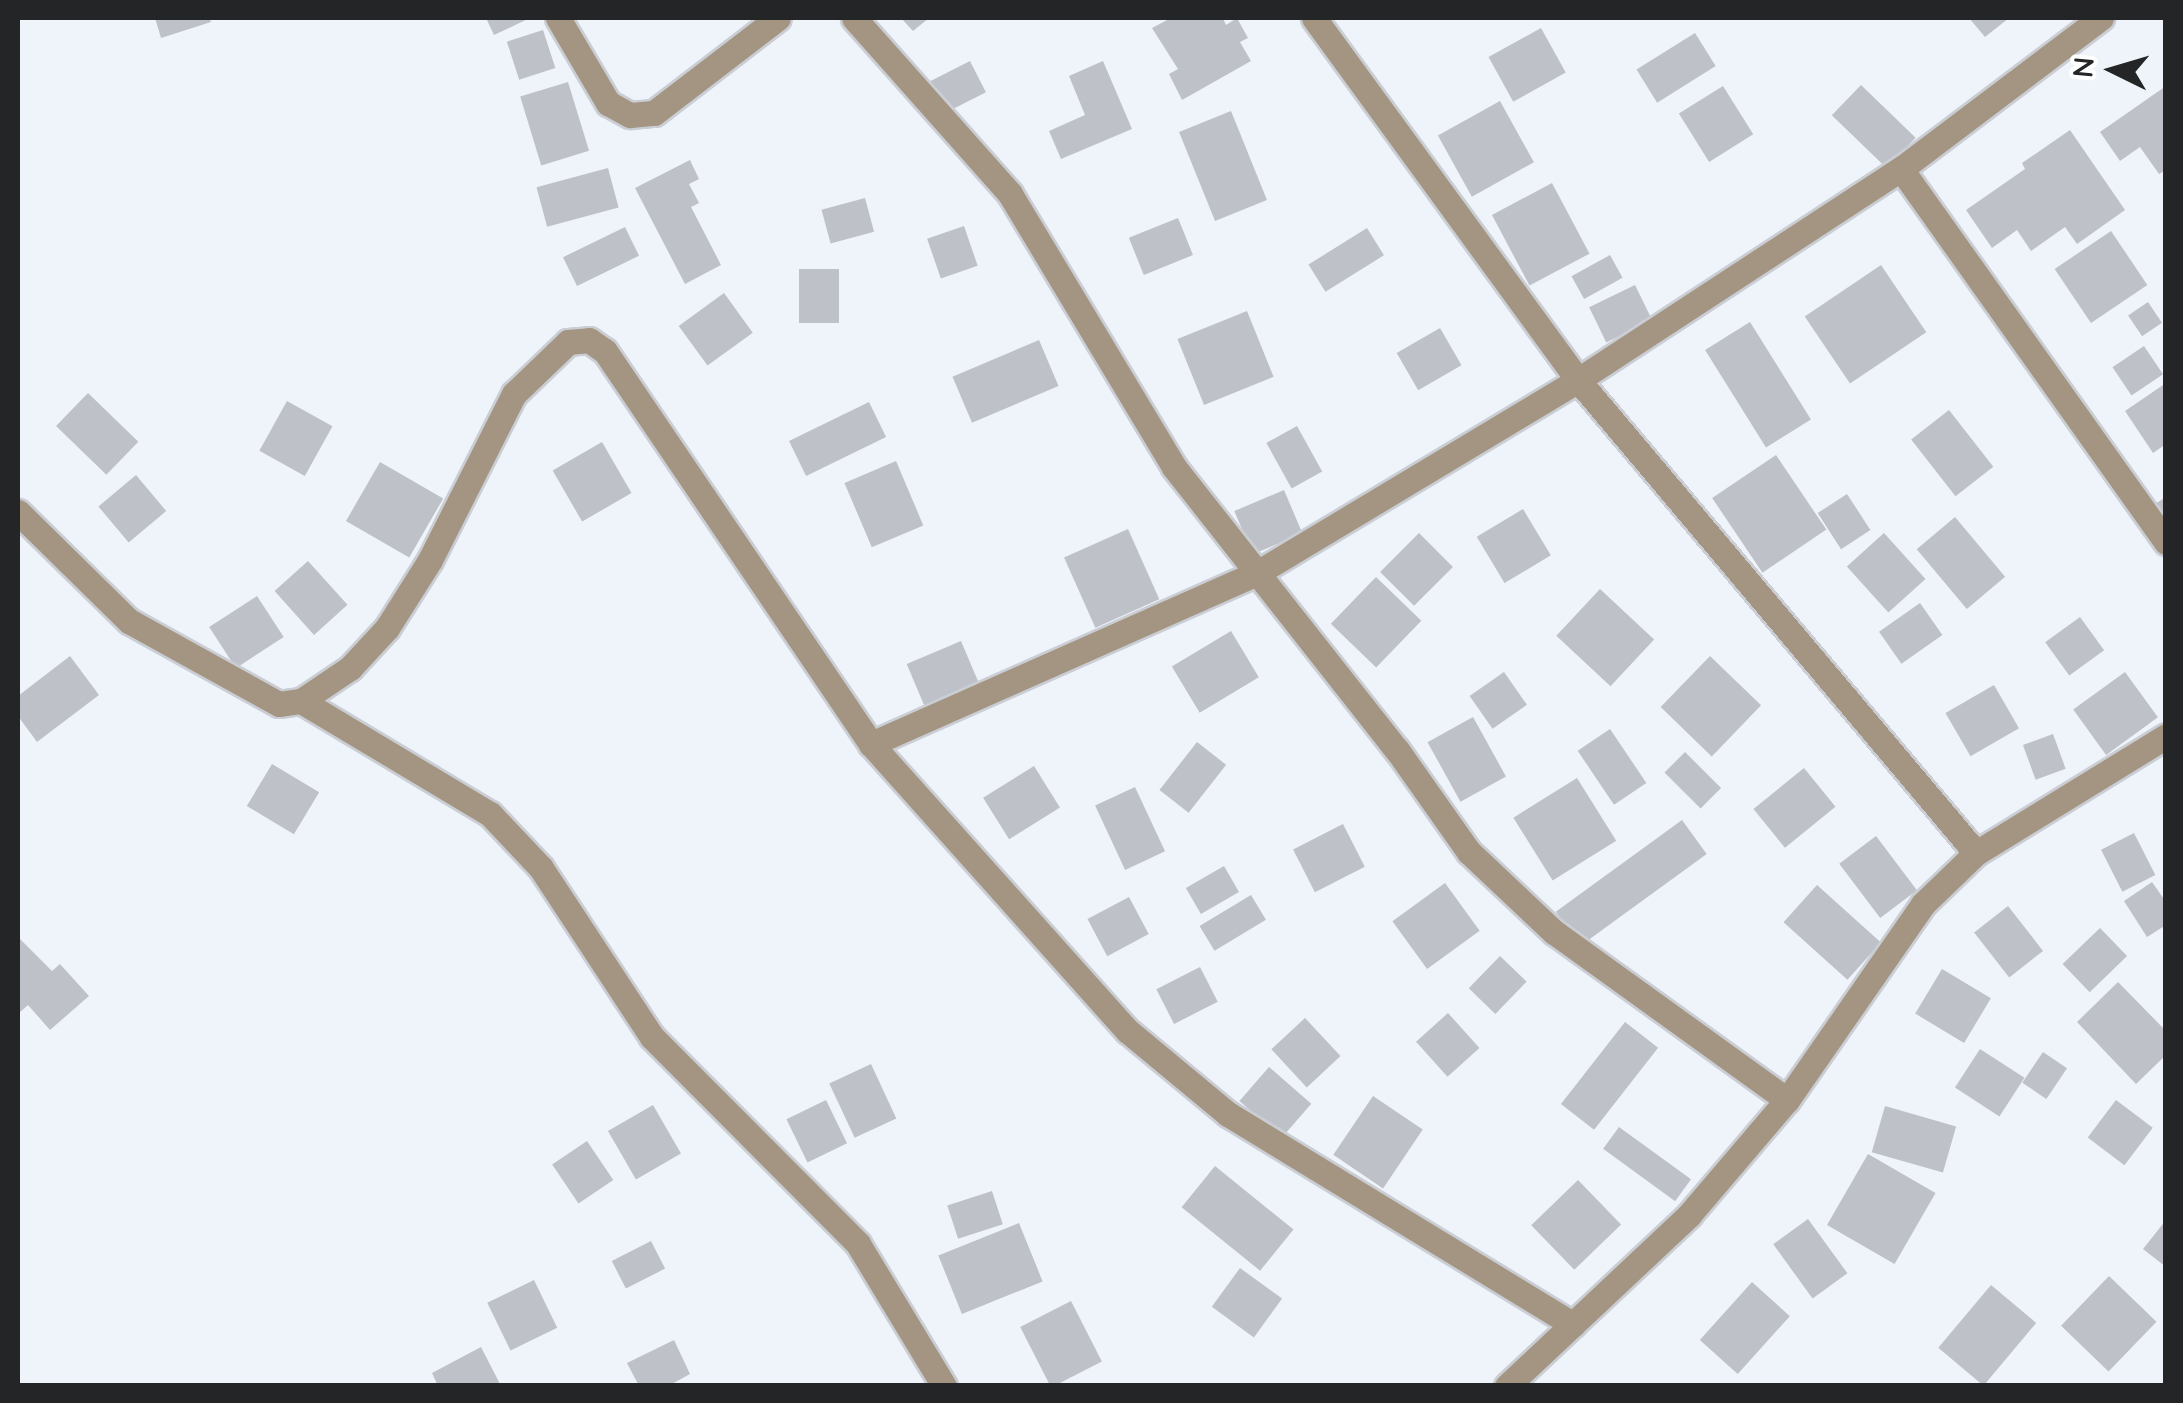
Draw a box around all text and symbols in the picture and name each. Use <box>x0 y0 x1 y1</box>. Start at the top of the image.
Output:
north arrow <box>2063 20 2163 120</box>
text: N <box>2064 56 2101 79</box>

